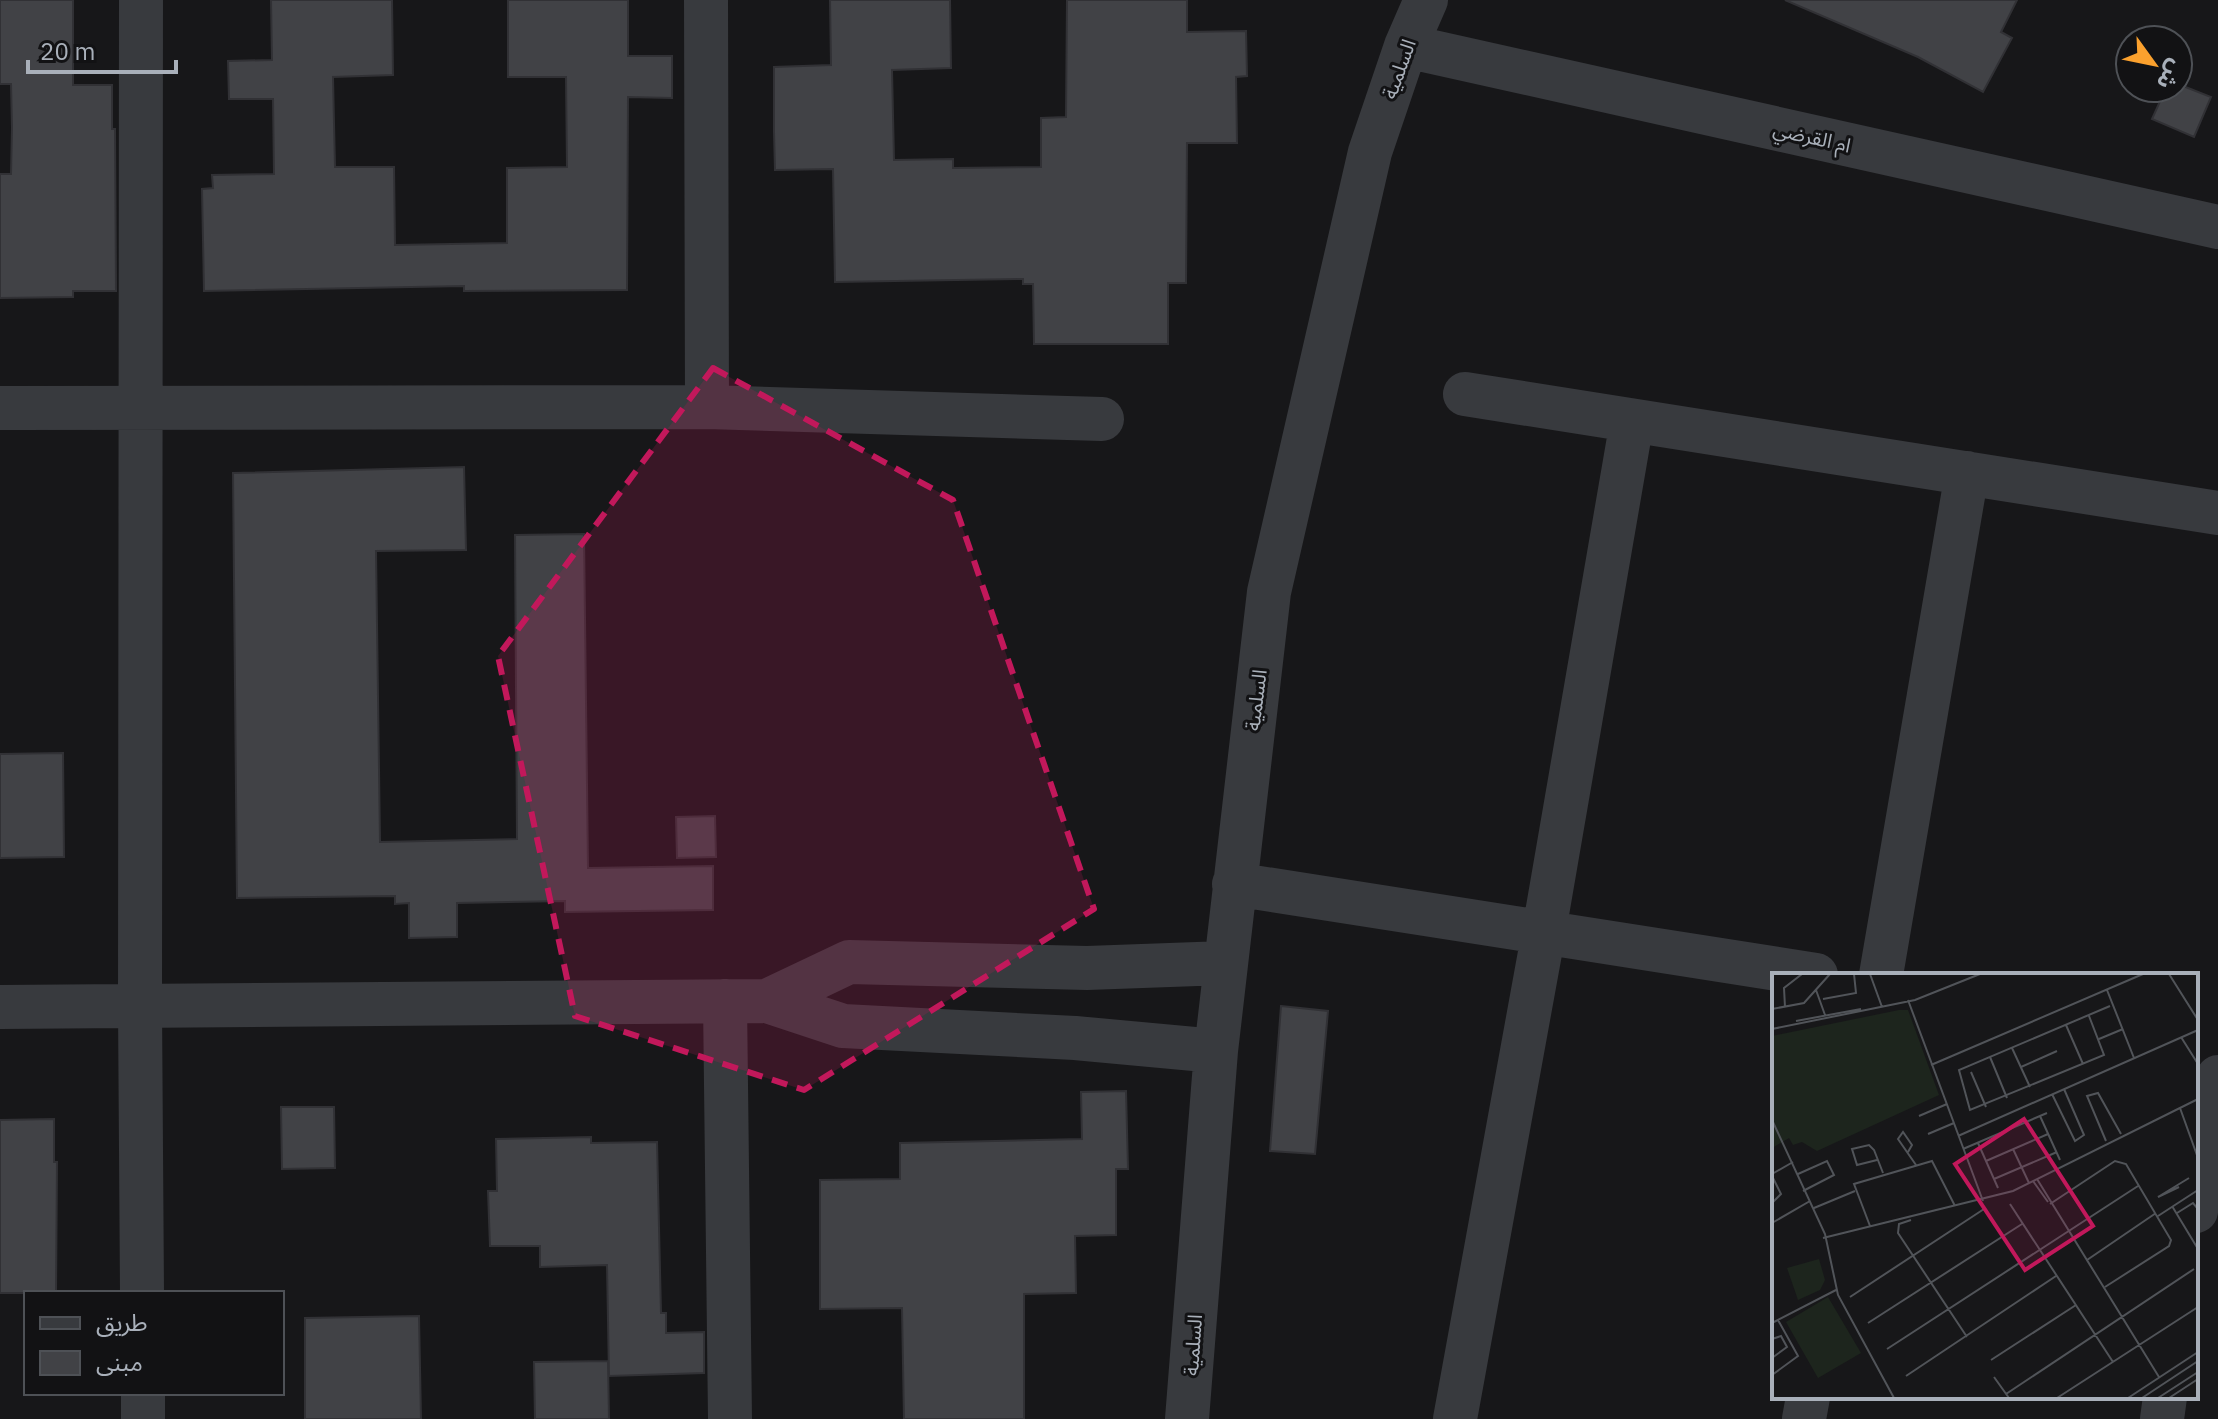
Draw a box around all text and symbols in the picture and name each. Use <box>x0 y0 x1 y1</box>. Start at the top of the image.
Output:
scale bar <box>28 24 176 74</box>
north arrow <box>2114 24 2194 104</box>
text: 20 m <box>40 35 95 67</box>
street label: السلمية <box>1375 35 1422 102</box>
text: ش <box>2151 55 2192 96</box>
street label: ام القرضي <box>1770 114 1854 161</box>
street label: السلمية <box>1238 668 1273 732</box>
inset map <box>1772 973 2198 1399</box>
legend <box>24 1291 284 1395</box>
text: طريق <box>96 1306 148 1338</box>
street label: السلمية <box>1177 1313 1208 1377</box>
text: مبنى <box>96 1346 143 1378</box>

